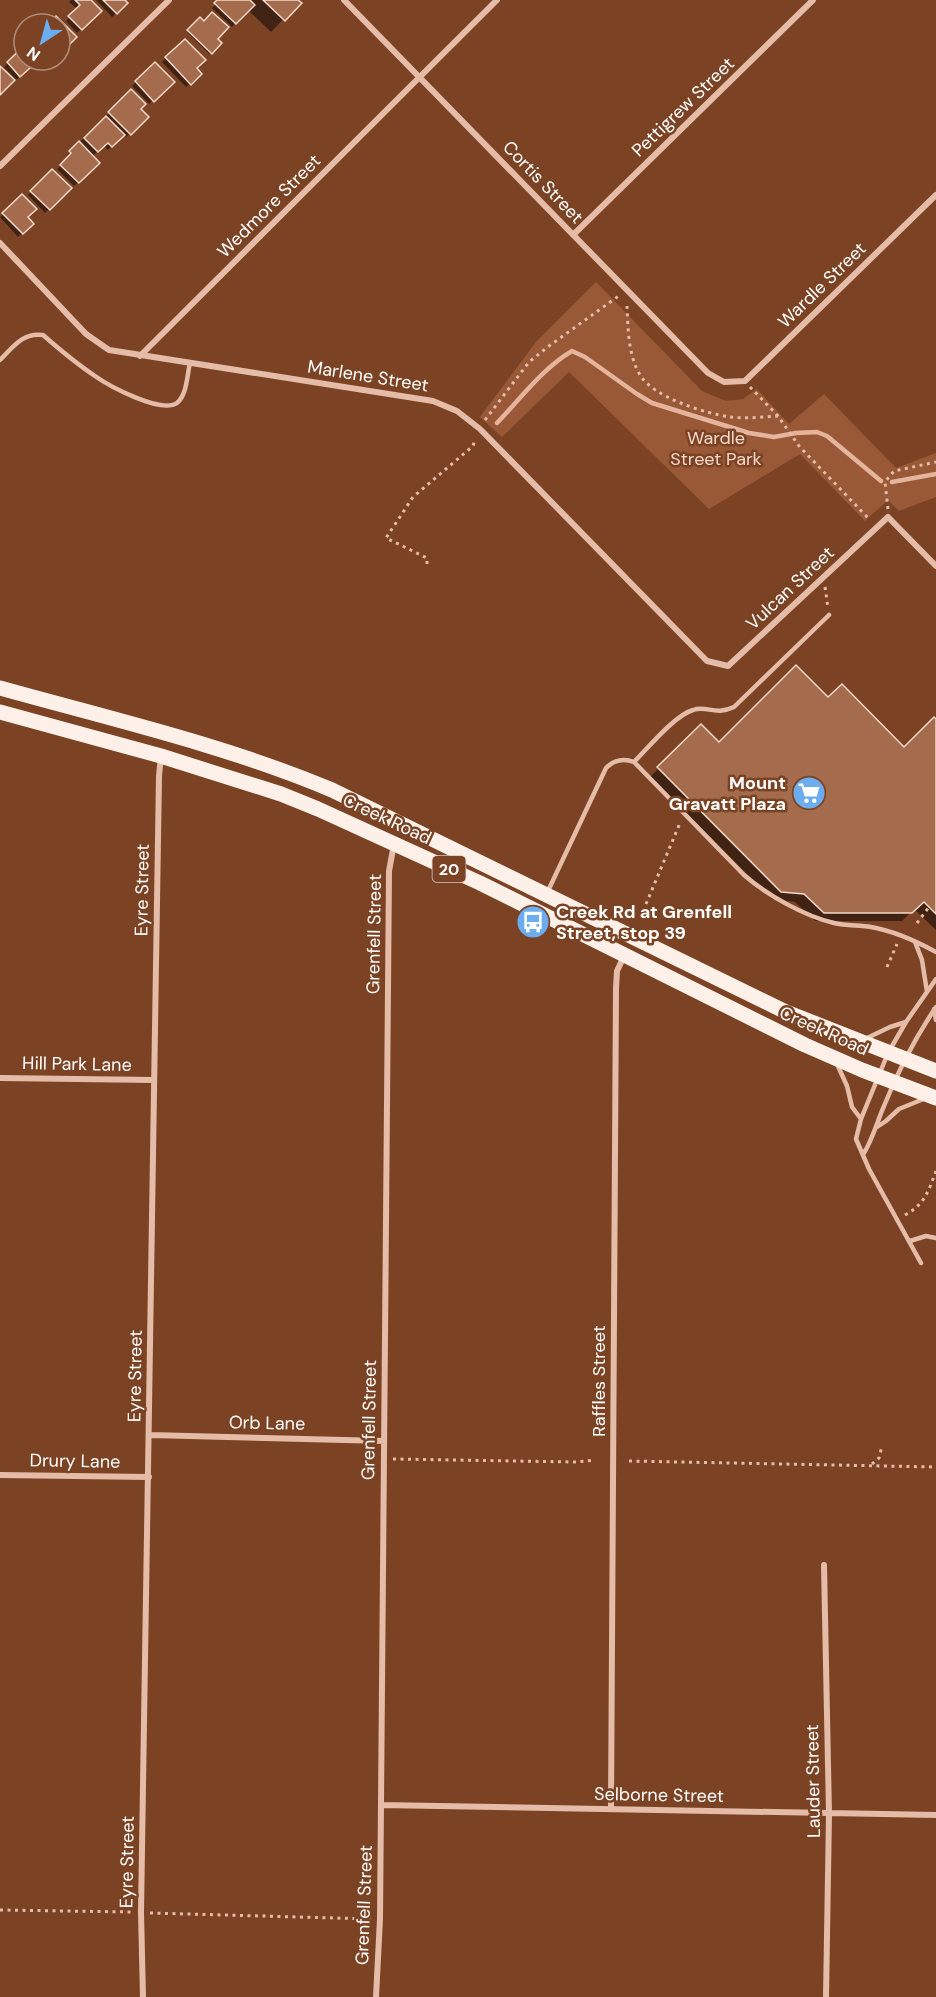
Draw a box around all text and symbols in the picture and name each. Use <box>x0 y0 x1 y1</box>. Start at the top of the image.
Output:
north arrow <box>12 12 72 72</box>
text: N <box>23 42 44 66</box>
street label: Pettigrew Street <box>626 52 740 162</box>
street label: Cortis Street <box>497 135 589 229</box>
street label: Wedmore Street <box>212 149 326 263</box>
street label: Wardle Street <box>773 237 871 333</box>
street label: Marlene Street <box>306 355 430 397</box>
park label: Wardle Street Park <box>670 426 762 471</box>
street label: Vulcan Street <box>741 541 839 635</box>
place label: Mount Gravatt Plaza <box>669 771 786 816</box>
supermarket icon: Mount Gravatt Plaza <box>791 775 827 811</box>
street label: Creek Road <box>339 788 435 850</box>
street label: Eyre Street <box>129 844 155 936</box>
road number: 20 <box>432 856 466 882</box>
street label: Grenfell Street <box>361 874 387 994</box>
place label: Creek Rd at Grenfell Street, stop 39 <box>556 900 732 945</box>
bus stop icon: Creek Rd at Grenfell Street, stop 39 <box>515 904 551 940</box>
street label: Creek Road <box>776 1001 872 1061</box>
street label: Hill Park Lane <box>22 1051 132 1077</box>
street label: Raffles Street <box>587 1325 611 1437</box>
street label: Eyre Street <box>122 1330 148 1422</box>
street label: Grenfell Street <box>356 1360 382 1480</box>
street label: Orb Lane <box>229 1410 305 1436</box>
street label: Drury Lane <box>29 1448 121 1474</box>
street label: Lauder Street <box>800 1724 826 1838</box>
street label: Selborne Street <box>594 1782 724 1808</box>
street label: Eyre Street <box>114 1816 140 1908</box>
street label: Grenfell Street <box>350 1844 378 1966</box>

